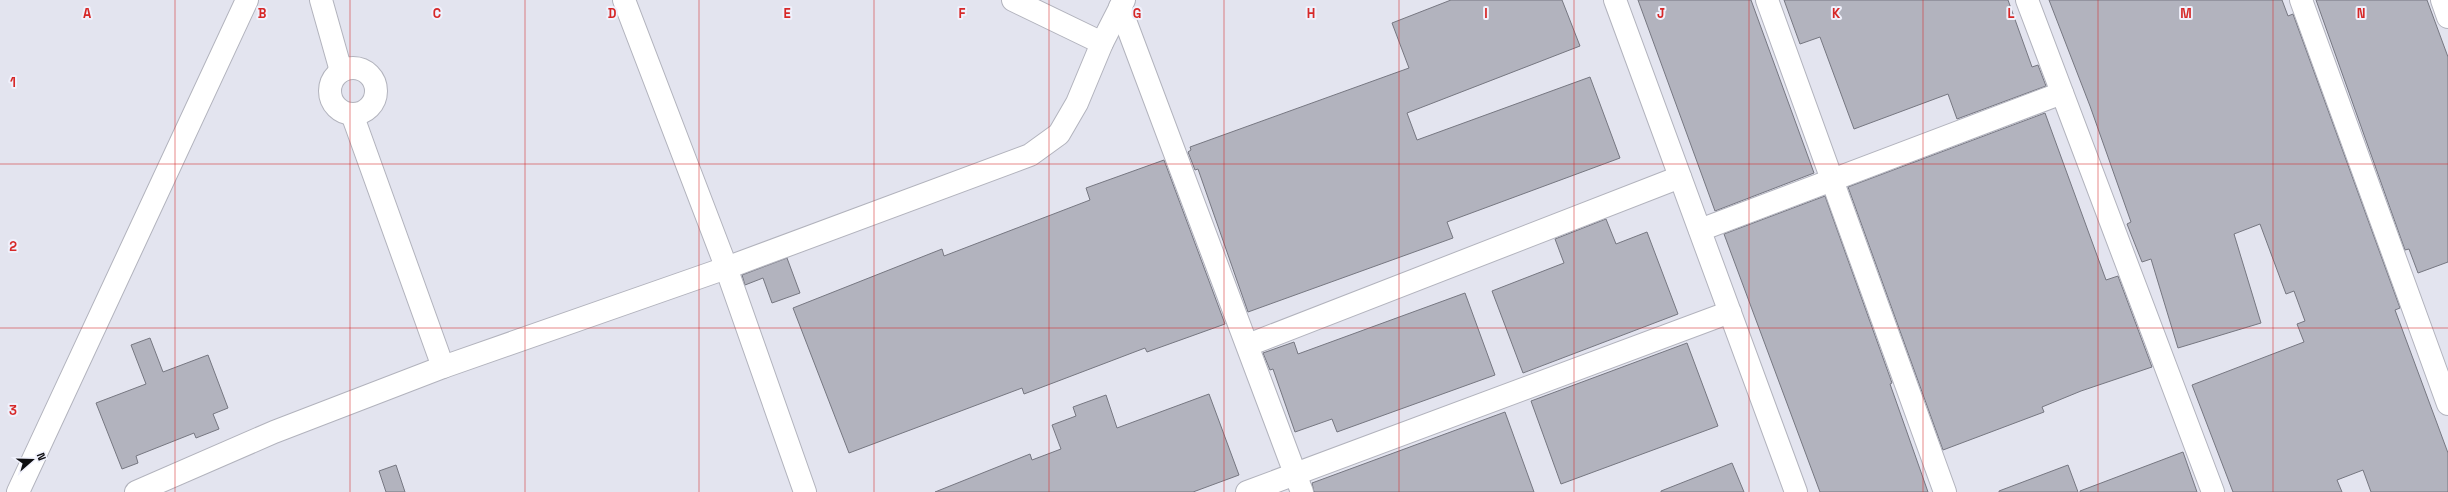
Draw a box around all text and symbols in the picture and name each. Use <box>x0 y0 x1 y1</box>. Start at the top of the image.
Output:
text: A <box>83 5 92 22</box>
text: B <box>258 5 267 22</box>
text: C <box>433 5 441 22</box>
text: D <box>608 5 617 22</box>
text: E <box>783 5 791 22</box>
text: F <box>959 5 966 22</box>
text: G <box>1133 5 1141 22</box>
text: H <box>1307 5 1315 22</box>
text: I <box>1484 5 1488 22</box>
text: J <box>1657 5 1665 22</box>
text: K <box>1832 5 1841 22</box>
text: L <box>2007 5 2015 22</box>
text: M <box>2180 5 2192 22</box>
text: N <box>2357 5 2365 22</box>
text: 1 <box>10 74 16 91</box>
text: 2 <box>9 238 17 255</box>
text: 3 <box>9 402 17 419</box>
north arrow <box>12 440 52 480</box>
text: N <box>34 451 49 462</box>

